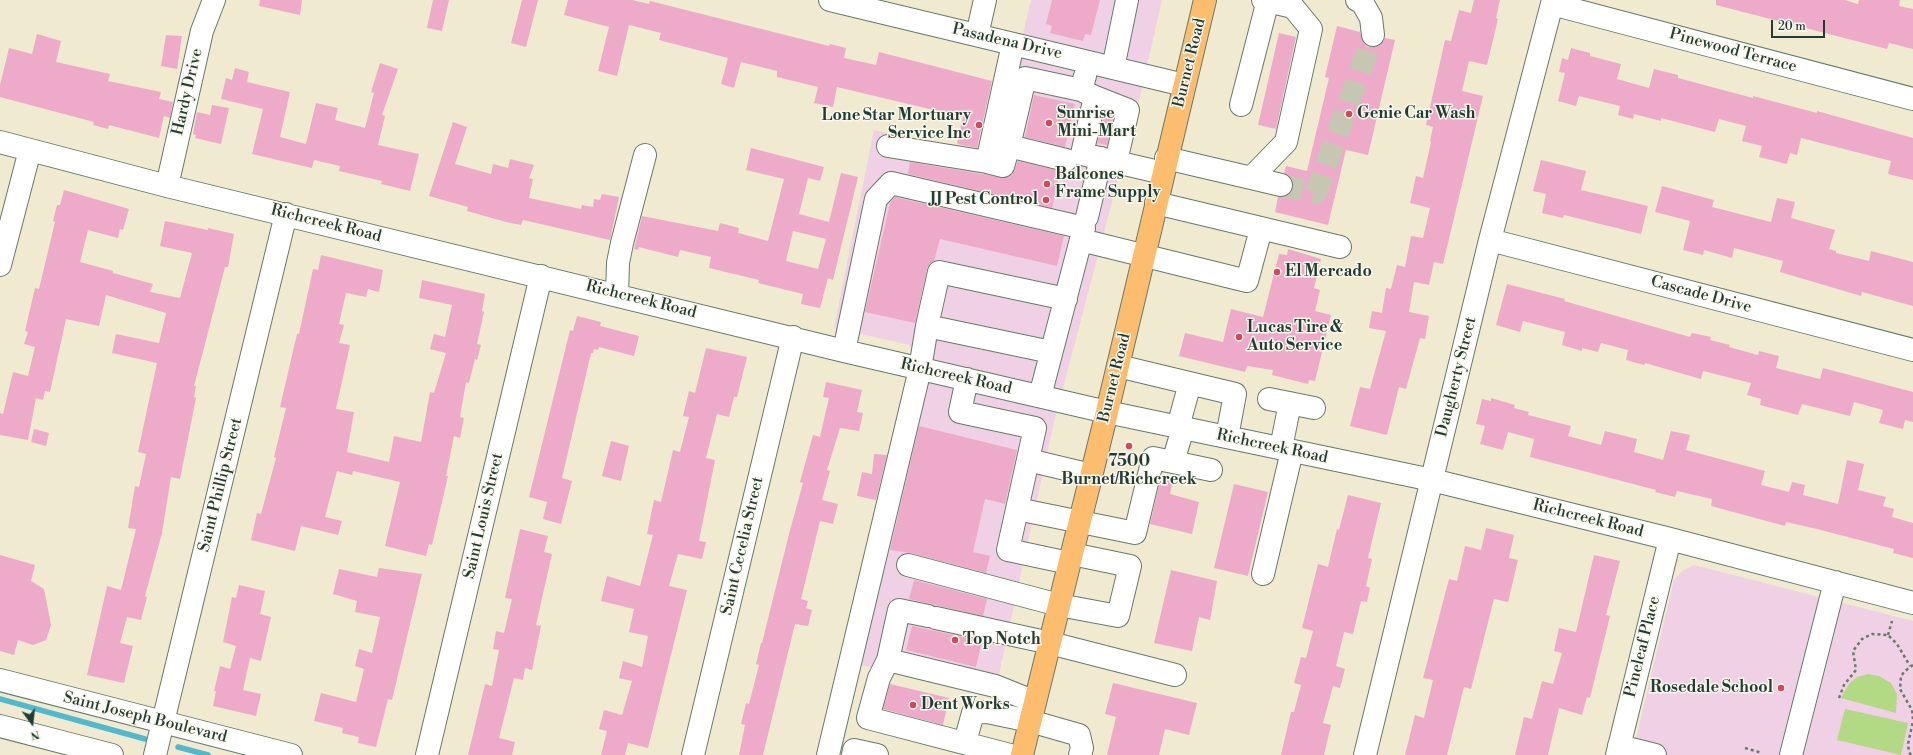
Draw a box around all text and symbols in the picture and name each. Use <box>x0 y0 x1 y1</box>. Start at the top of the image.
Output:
scale bar <box>1773 12 1827 38</box>
street label: Burnet Road <box>1170 16 1210 110</box>
text: 20 m <box>1778 19 1806 34</box>
street label: Pasadena Drive <box>950 20 1064 64</box>
street label: Pinewood Terrace <box>1667 25 1799 77</box>
street label: Hardy Drive <box>169 47 207 137</box>
place label: Sunrise Mini-Mart <box>1057 104 1136 142</box>
place label: Genie Car Wash <box>1357 104 1475 124</box>
place label: Lone Star Mortuary Service Inc <box>821 106 971 144</box>
marker: Genie Car Wash <box>1344 109 1354 119</box>
marker: Sunrise Mini-Mart <box>1044 118 1054 128</box>
marker: Lone Star Mortuary Service Inc <box>974 120 984 130</box>
place label: Balcones Frame Supply <box>1055 165 1161 203</box>
marker: Balcones Frame Supply <box>1042 179 1052 189</box>
place label: JJ Pest Control <box>930 190 1038 210</box>
marker: JJ Pest Control <box>1041 195 1051 205</box>
street label: Richcreek Road <box>269 201 383 247</box>
place label: El Mercado <box>1285 262 1372 282</box>
marker: El Mercado <box>1272 267 1282 277</box>
street label: Cascade Drive <box>1649 272 1753 318</box>
street label: Richcreek Road <box>584 277 698 323</box>
street label: Daugherty Street <box>1433 315 1481 439</box>
place label: Lucas Tire & Auto Service <box>1247 318 1343 356</box>
street label: Burnet Road <box>1095 331 1135 425</box>
marker: Lucas Tire & Auto Service <box>1234 332 1244 342</box>
street label: Richcreek Road <box>898 355 1014 399</box>
street label: Saint Phillip Street <box>195 416 247 554</box>
street label: Richcreek Road <box>1214 426 1330 468</box>
marker: 7500 Burnet/Richcreek <box>1124 441 1134 451</box>
street label: Saint Louis Street <box>460 451 508 581</box>
place label: 7500 Burnet/Richcreek <box>1061 452 1197 490</box>
street label: Saint Cecelia Street <box>718 475 768 617</box>
street label: Richcreek Road <box>1531 496 1645 542</box>
street label: Pineleaf Place <box>1621 594 1665 700</box>
place label: Top Notch <box>963 630 1041 650</box>
marker: Top Notch <box>950 635 960 645</box>
place label: Rosedale School <box>1650 678 1773 698</box>
marker: Rosedale School <box>1776 683 1786 693</box>
street label: Saint Joseph Boulevard <box>61 688 229 748</box>
place label: Dent Works <box>921 695 1010 715</box>
marker: Dent Works <box>908 700 918 710</box>
north arrow <box>12 703 52 743</box>
text: N <box>29 727 41 742</box>

